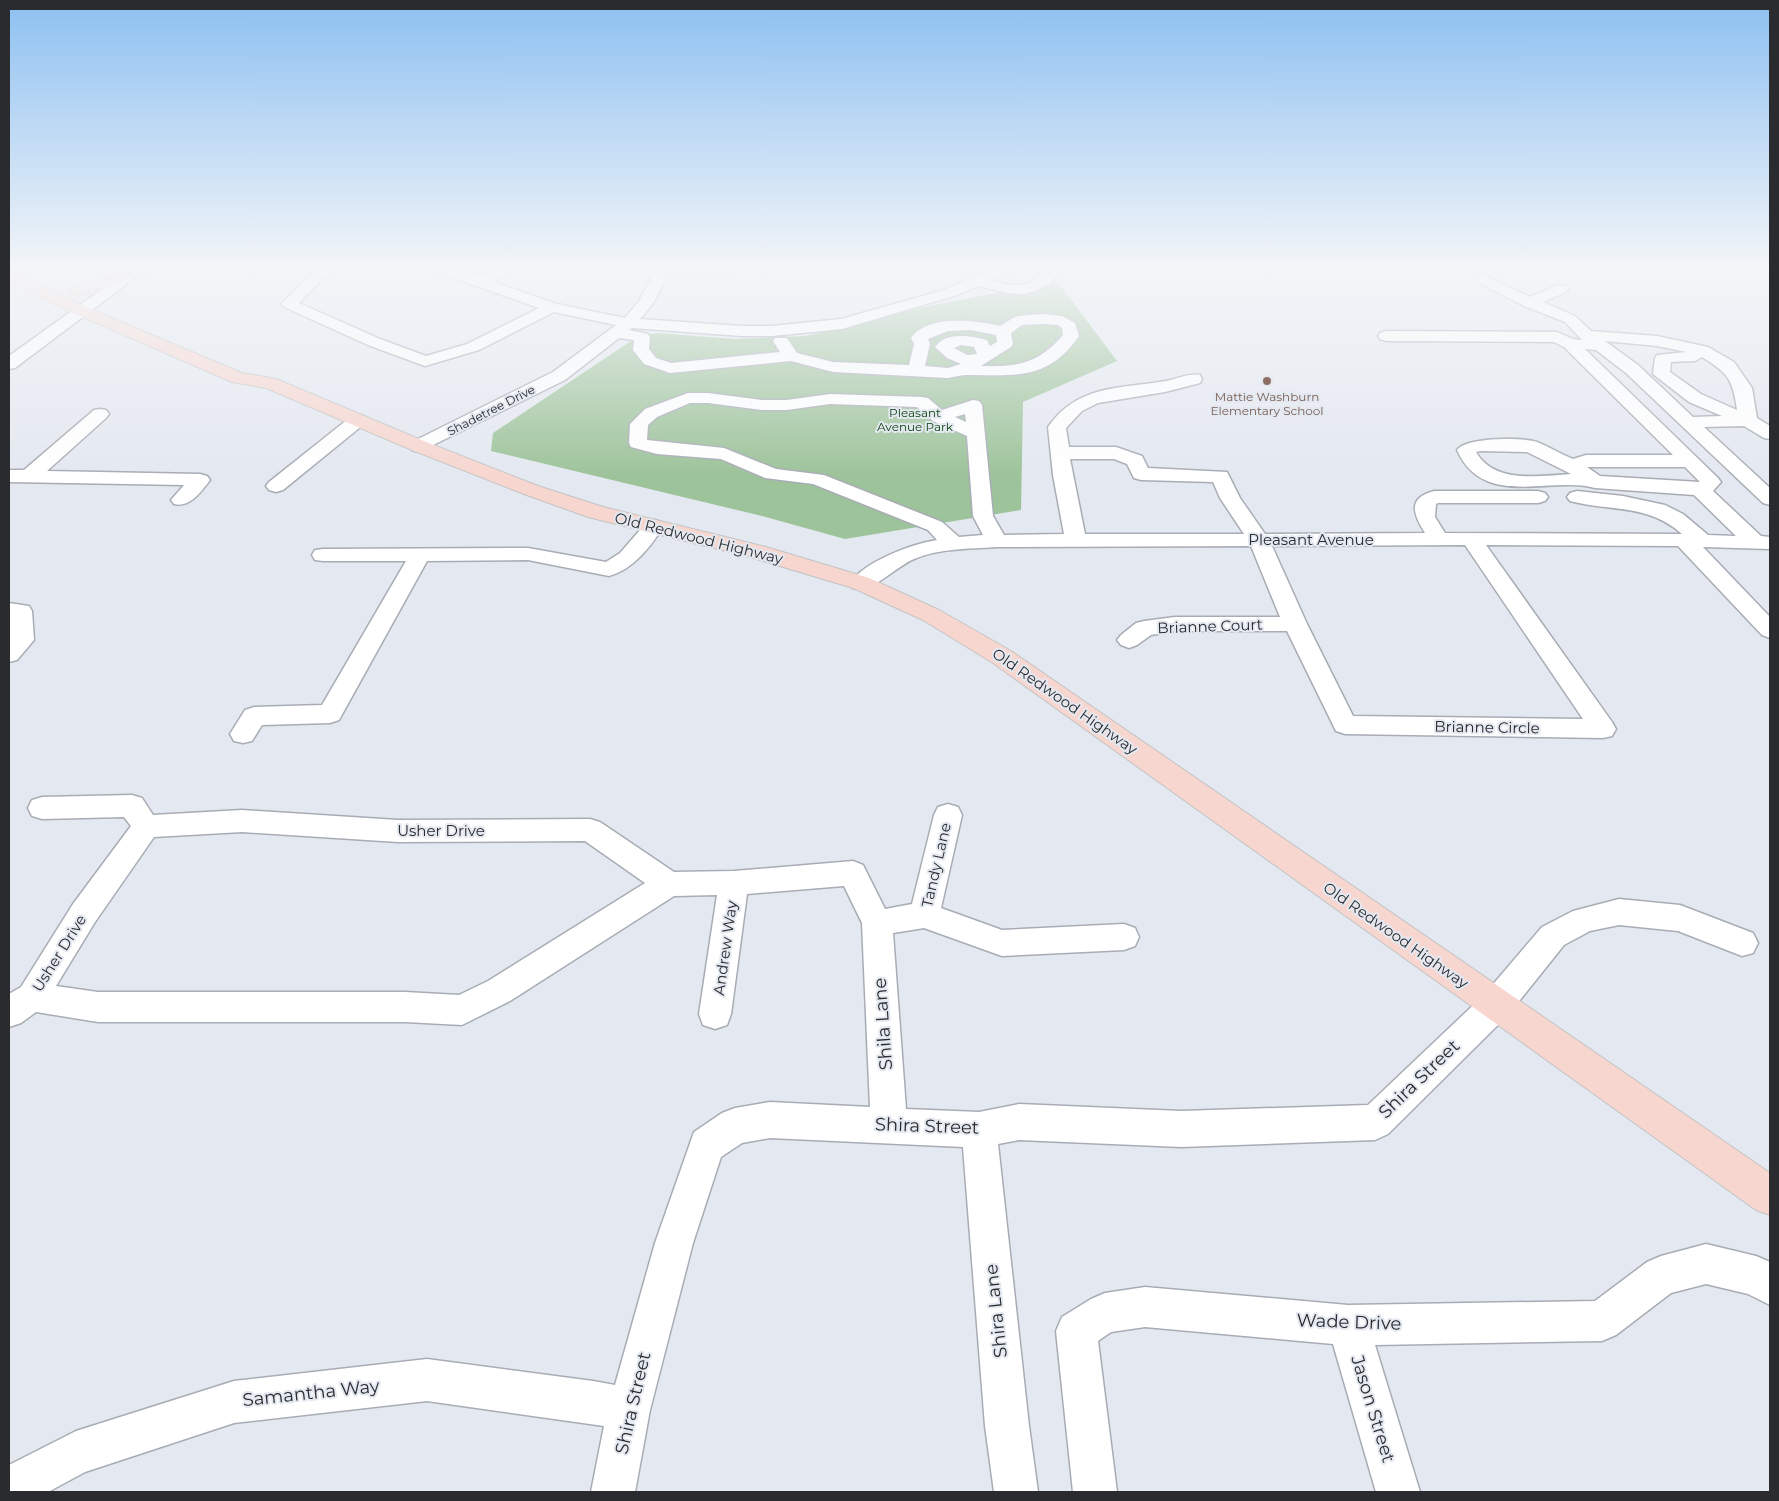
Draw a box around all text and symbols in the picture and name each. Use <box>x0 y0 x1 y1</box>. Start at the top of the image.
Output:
marker: Mattie Washburn Elementary School <box>1261 375 1273 387</box>
street label: Shadetree Drive <box>445 381 537 439</box>
place label: Mattie Washburn Elementary School <box>1210 389 1324 418</box>
park label: Pleasant Avenue Park <box>877 405 954 434</box>
street label: Old Redwood Highway <box>613 508 786 568</box>
street label: Pleasant Avenue <box>1248 530 1374 549</box>
street label: Brianne Court <box>1157 615 1263 637</box>
street label: Old Redwood Highway <box>989 644 1142 759</box>
street label: Brianne Circle <box>1434 717 1540 737</box>
street label: Usher Drive <box>397 821 485 840</box>
street label: Tandy Lane <box>917 821 955 909</box>
street label: Old Redwood Highway <box>1320 878 1473 993</box>
street label: Andrew Way <box>709 899 741 997</box>
street label: Usher Drive <box>28 911 90 995</box>
street label: Shila Lane <box>869 977 897 1071</box>
street label: Shira Street <box>1374 1035 1464 1123</box>
street label: Shira Street <box>874 1113 980 1139</box>
street label: Shira Lane <box>980 1263 1012 1359</box>
street label: Wade Drive <box>1296 1309 1402 1335</box>
street label: Shira Street <box>611 1350 655 1456</box>
street label: Jason Street <box>1346 1352 1400 1465</box>
street label: Samantha Way <box>242 1375 381 1411</box>

